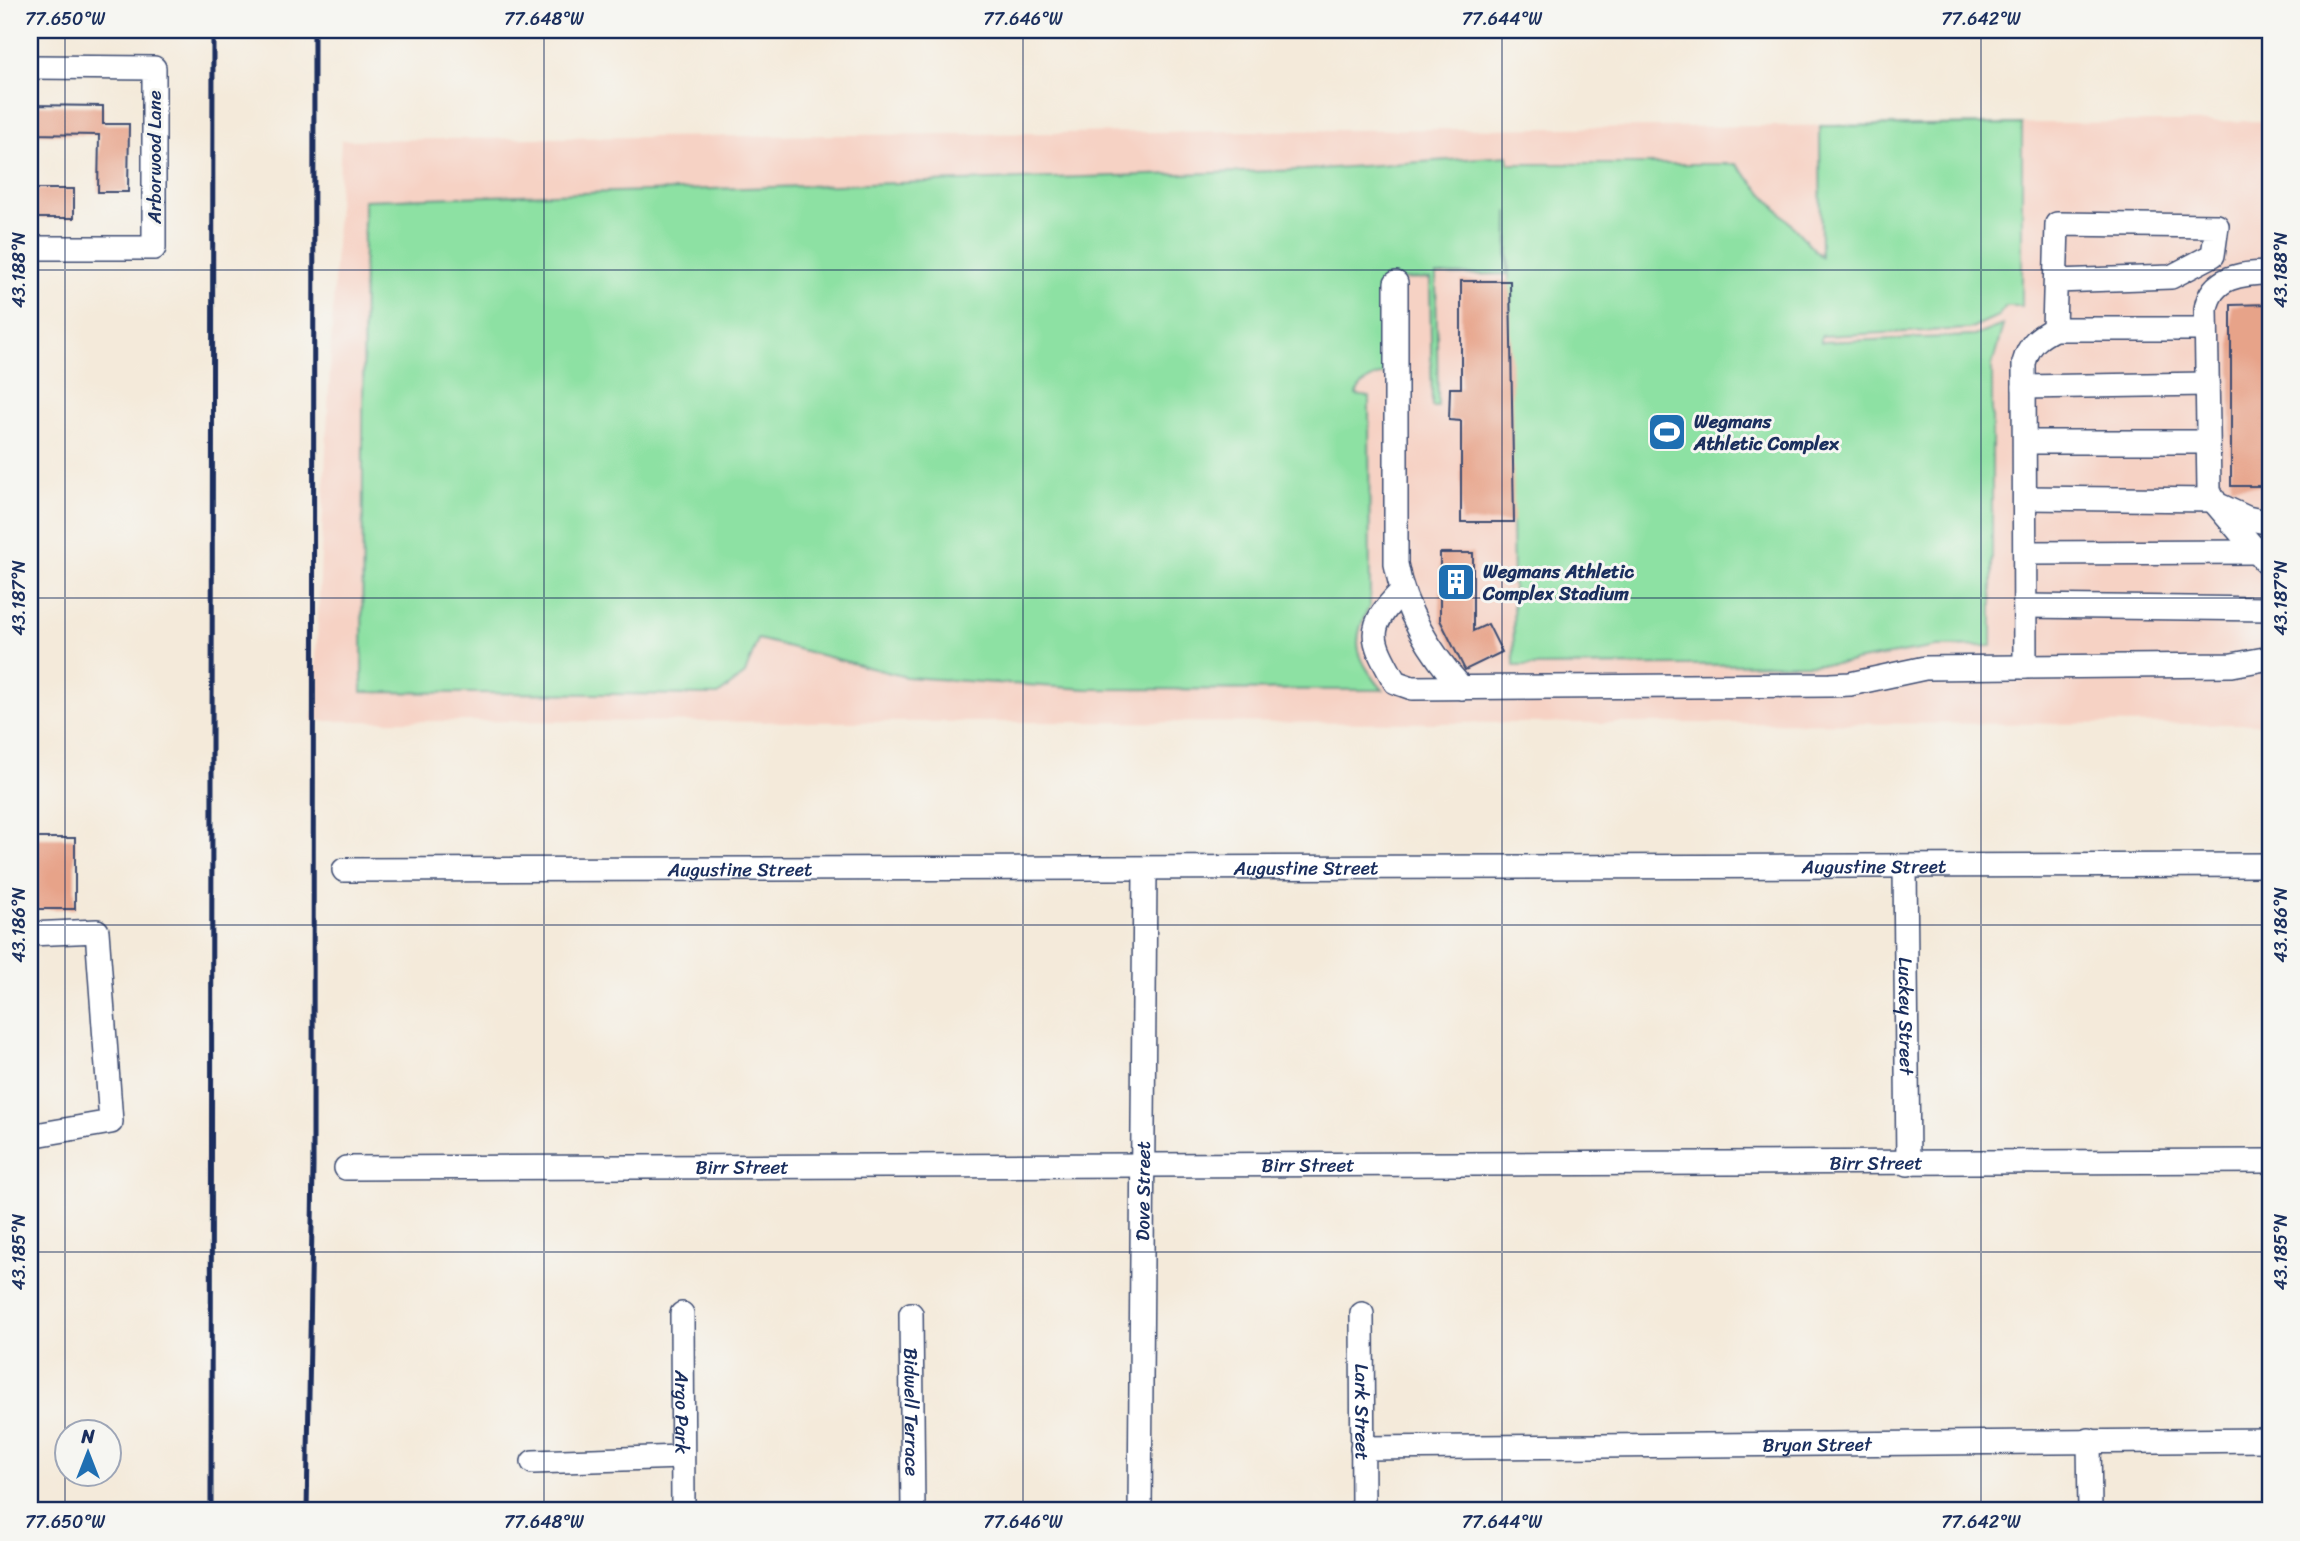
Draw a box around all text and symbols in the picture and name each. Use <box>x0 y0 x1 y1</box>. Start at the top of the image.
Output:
text: 77.650°W <box>25 3 106 35</box>
text: 77.648°W <box>504 3 585 35</box>
text: 77.646°W <box>983 3 1064 35</box>
text: 77.644°W <box>1462 3 1543 35</box>
text: 77.642°W <box>1941 3 2022 35</box>
street label: Arborwood Lane <box>138 90 171 225</box>
text: 43.188°N <box>3 231 35 308</box>
text: 43.188°N <box>2265 231 2297 308</box>
place label: Wegmans Athletic Complex <box>1693 405 1840 460</box>
sports icon: Wegmans Athletic Complex <box>1646 411 1688 453</box>
place label: Wegmans Athletic Complex Stadium <box>1482 555 1635 610</box>
text: 43.187°N <box>3 560 35 636</box>
text: 43.187°N <box>2265 560 2297 636</box>
building icon: Wegmans Athletic Complex Stadium <box>1435 561 1477 603</box>
street label: Augustine Street <box>1801 849 1946 883</box>
street label: Augustine Street <box>1233 851 1378 884</box>
street label: Augustine Street <box>667 852 812 886</box>
text: 43.186°N <box>3 887 35 963</box>
text: 43.186°N <box>2265 887 2297 963</box>
street label: Luckey Street <box>1889 957 1924 1076</box>
street label: Dove Street <box>1126 1141 1159 1241</box>
street label: Birr Street <box>1829 1146 1923 1179</box>
street label: Birr Street <box>1261 1148 1355 1181</box>
street label: Birr Street <box>695 1150 789 1183</box>
text: 43.185°N <box>3 1213 35 1290</box>
text: 43.185°N <box>2265 1213 2297 1290</box>
street label: Bidwell Terrace <box>895 1348 929 1477</box>
street label: Lark Street <box>1346 1364 1379 1460</box>
street label: Argo Park <box>666 1369 699 1455</box>
north arrow <box>52 1418 122 1488</box>
text: N <box>80 1420 95 1453</box>
street label: Bryan Street <box>1762 1427 1873 1461</box>
text: 77.650°W <box>25 1506 106 1538</box>
text: 77.648°W <box>504 1506 585 1538</box>
text: 77.646°W <box>983 1506 1064 1538</box>
text: 77.644°W <box>1462 1506 1543 1538</box>
text: 77.642°W <box>1941 1506 2022 1538</box>

